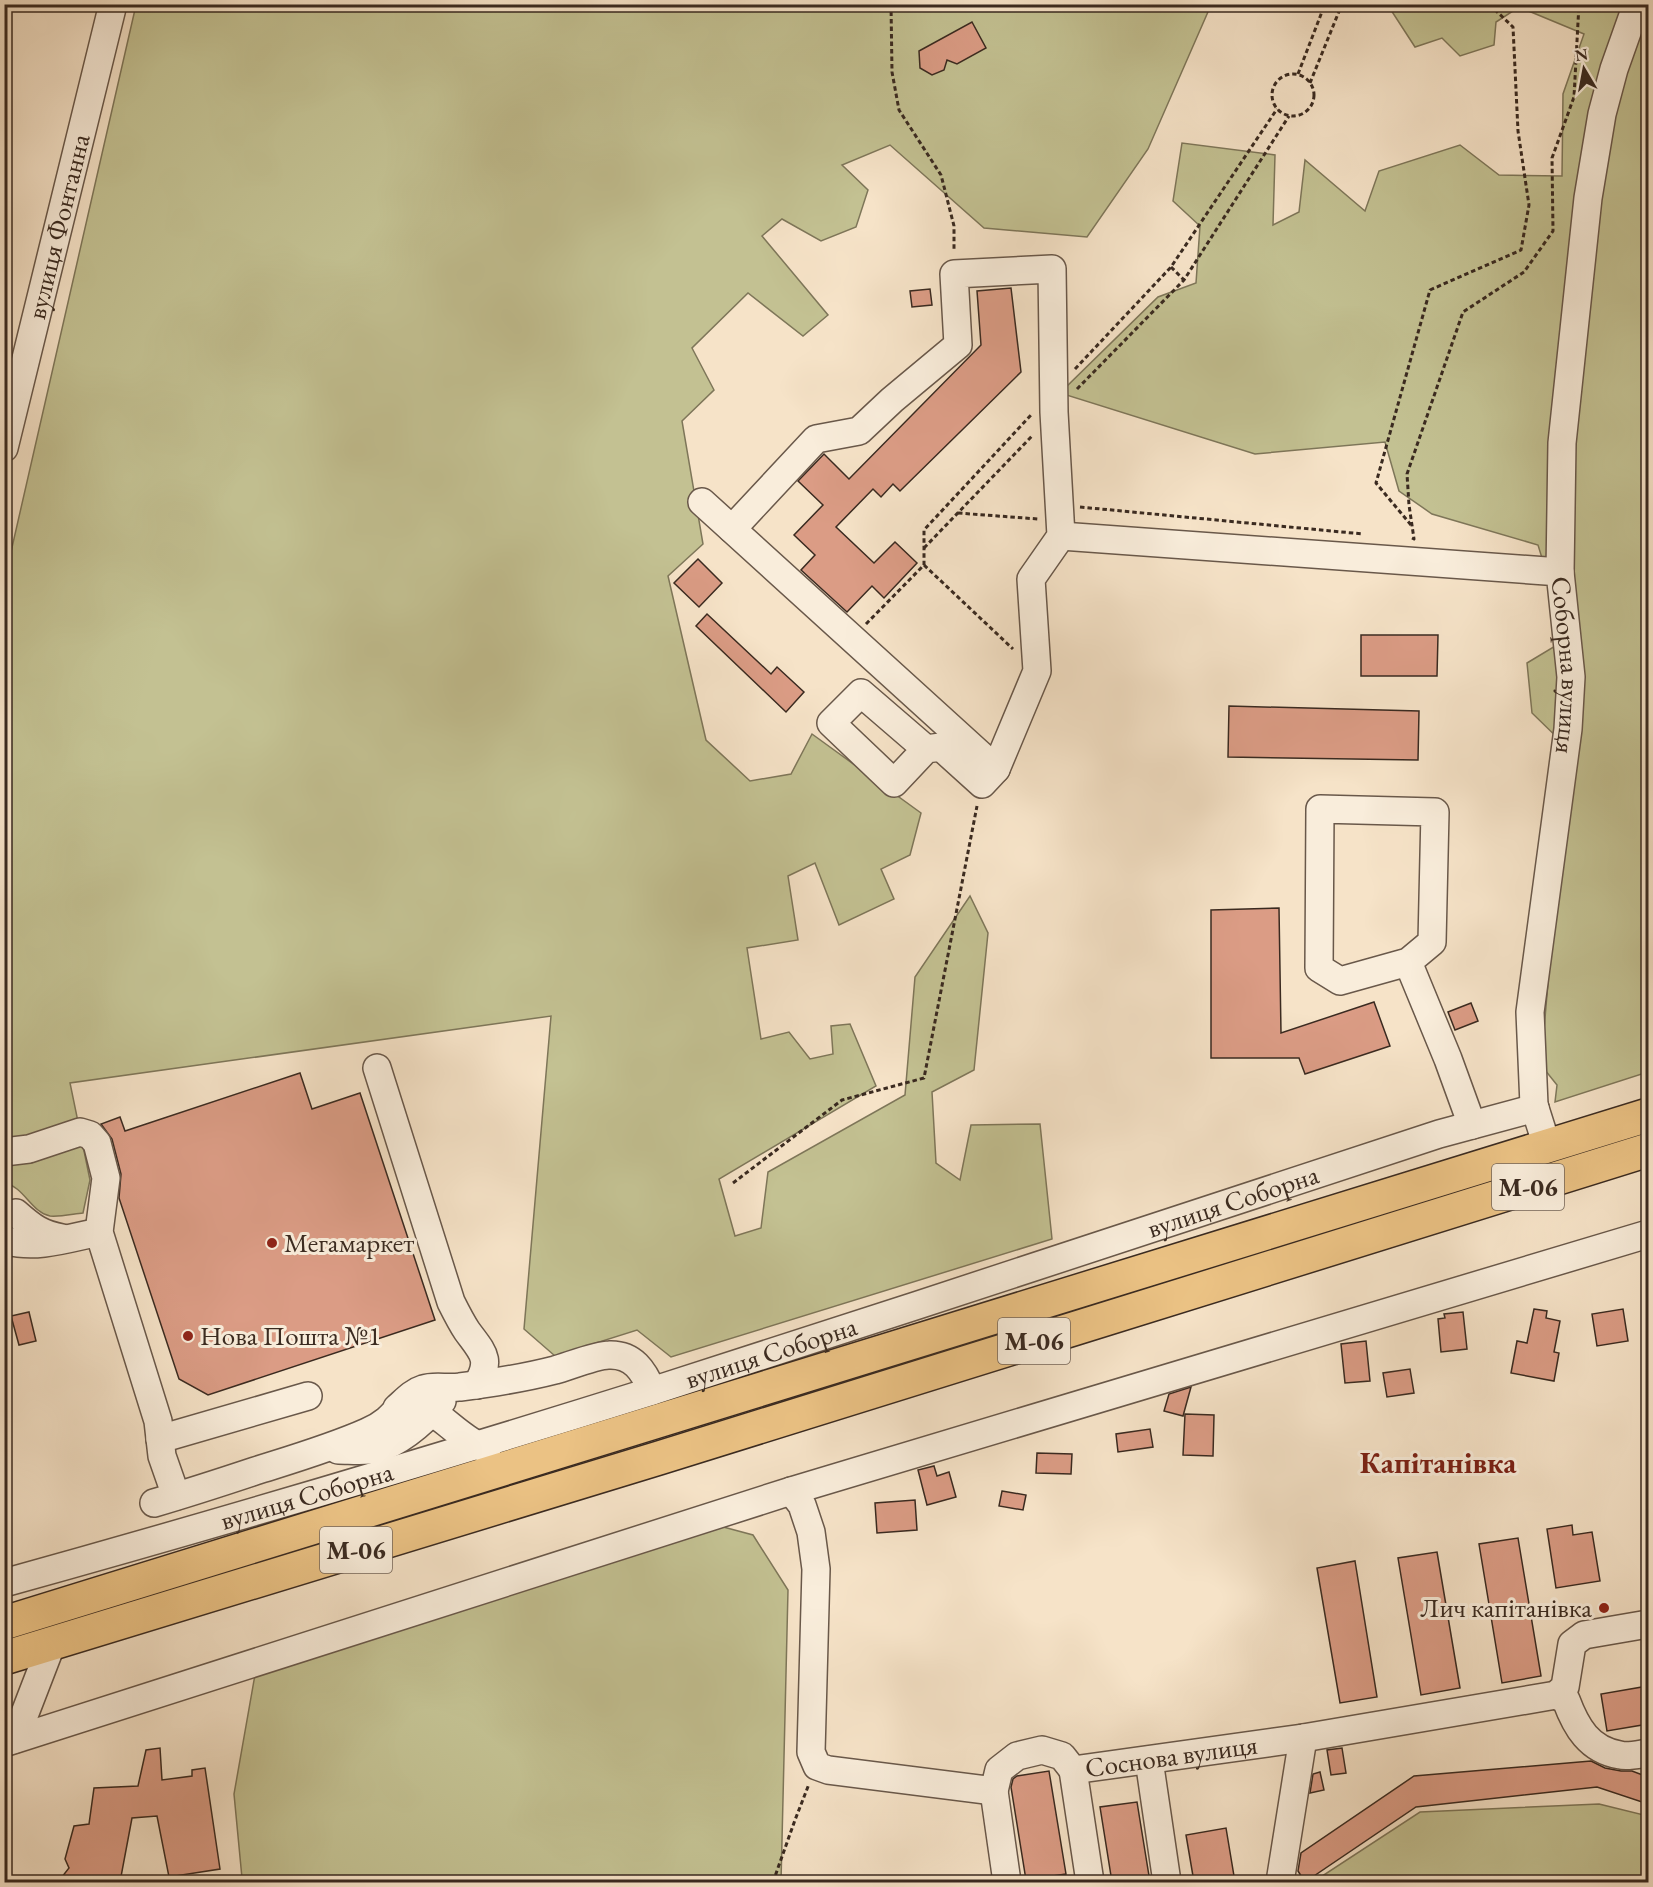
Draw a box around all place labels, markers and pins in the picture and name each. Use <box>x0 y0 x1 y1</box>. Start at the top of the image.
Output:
place label: Мегамаркет <box>284 1225 414 1260</box>
marker: Мегамаркет <box>265 1236 279 1250</box>
place label: Нова Пошта №1 <box>200 1318 381 1353</box>
marker: Нова Пошта №1 <box>181 1329 195 1343</box>
place label: Лич капітанівка <box>1420 1590 1592 1625</box>
marker: Лич капітанівка <box>1597 1601 1611 1615</box>

